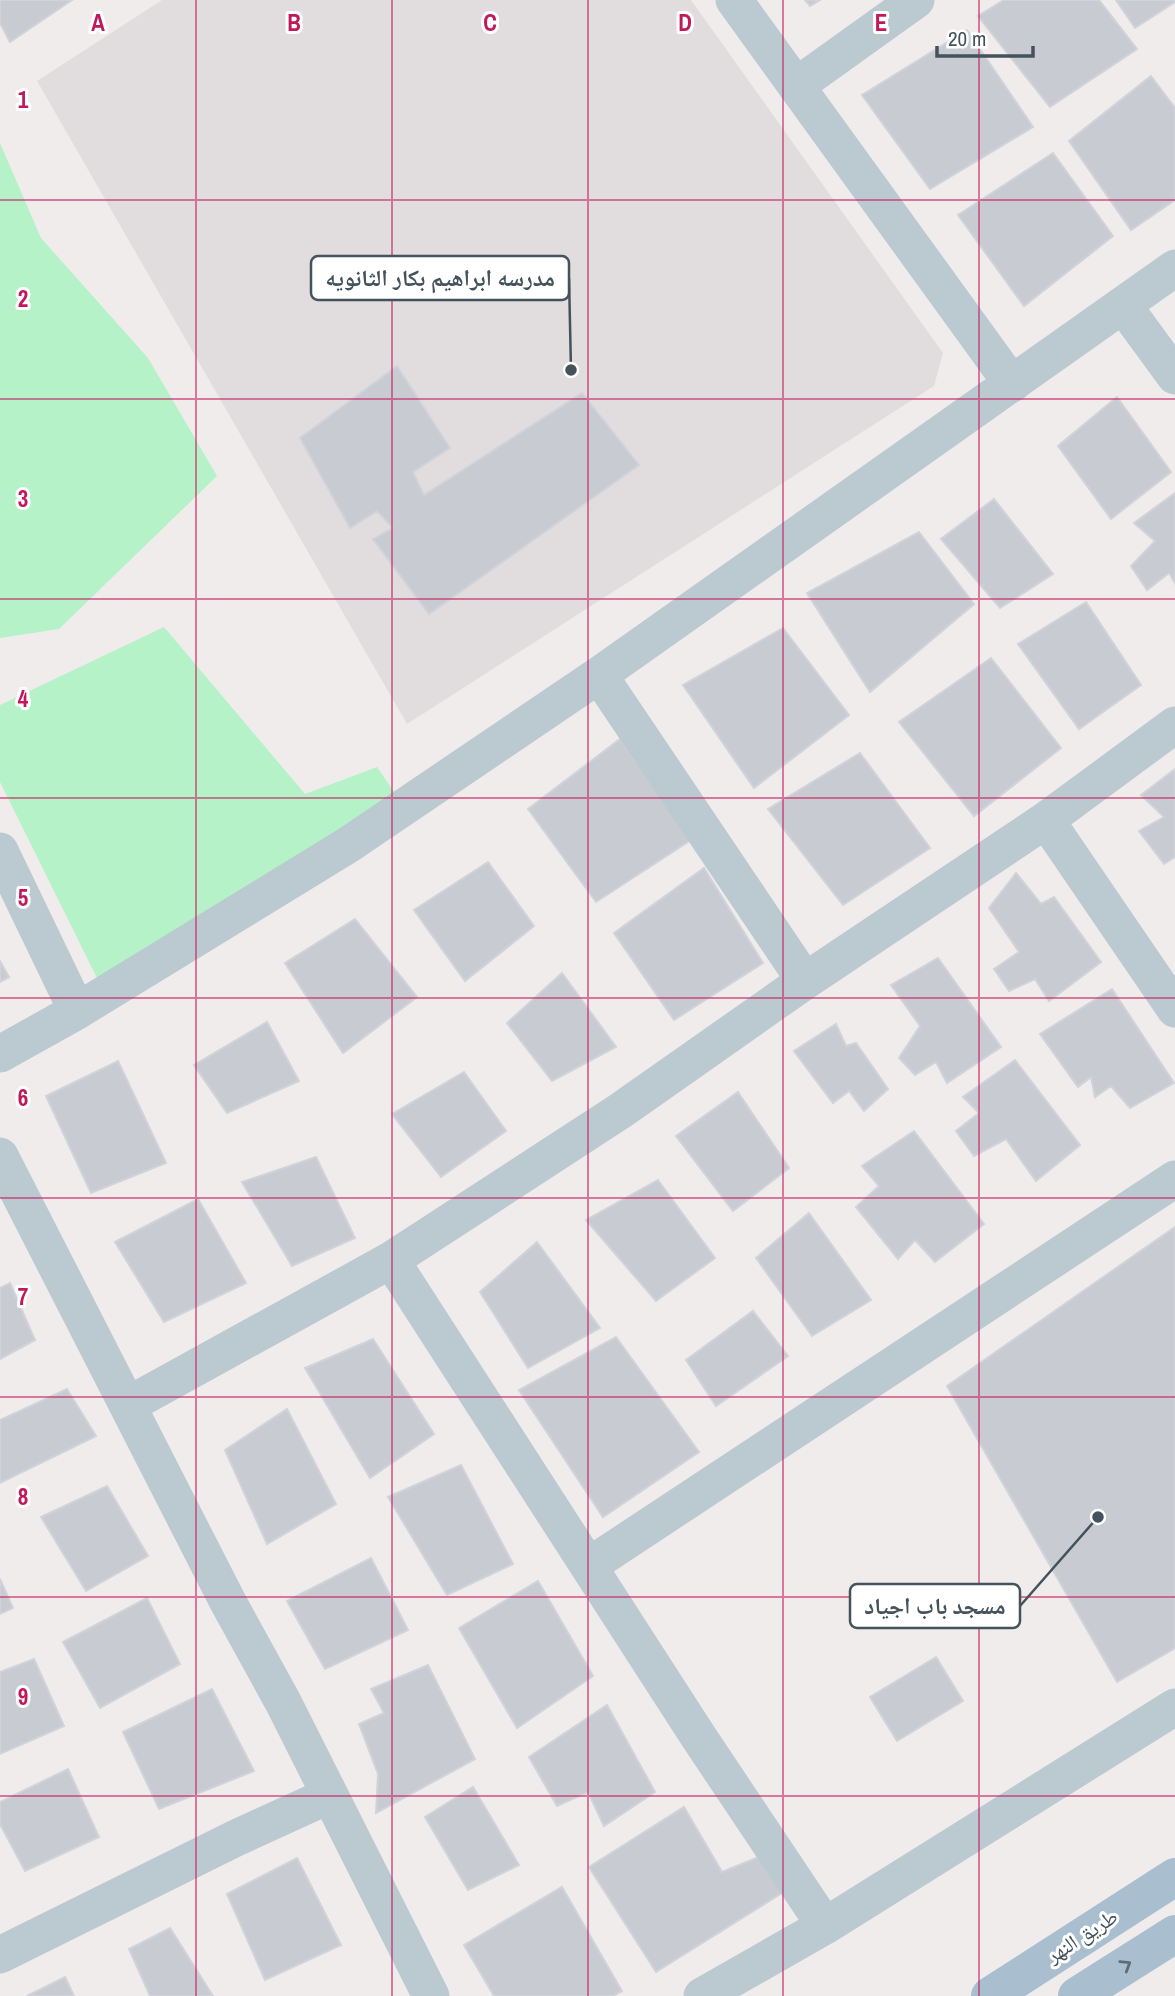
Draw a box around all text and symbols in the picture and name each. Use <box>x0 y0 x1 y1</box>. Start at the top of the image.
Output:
text: A <box>91 7 105 38</box>
text: B <box>287 7 301 38</box>
text: C <box>483 7 497 38</box>
text: D <box>678 7 692 38</box>
text: E <box>875 7 887 38</box>
scale bar <box>937 14 1033 58</box>
text: 20 m <box>948 24 986 53</box>
text: 1 <box>18 84 29 115</box>
callout: مدرسه ابراهيم بكار الثانويه <box>311 256 569 300</box>
text: مدرسه ابراهيم بكار الثانويه <box>325 262 555 294</box>
text: 2 <box>18 283 28 314</box>
text: 3 <box>18 483 28 514</box>
text: 4 <box>18 683 29 714</box>
text: 5 <box>18 882 28 913</box>
text: 6 <box>18 1082 28 1113</box>
text: 7 <box>18 1281 28 1312</box>
text: 8 <box>18 1481 28 1512</box>
callout: مسجد باب اجياد <box>850 1584 1020 1628</box>
text: مسجد باب اجياد <box>864 1590 1006 1621</box>
text: 9 <box>18 1681 28 1712</box>
street label: طريق النهر <box>1039 1902 1123 1970</box>
one-way arrow <box>1118 1960 1131 1973</box>

